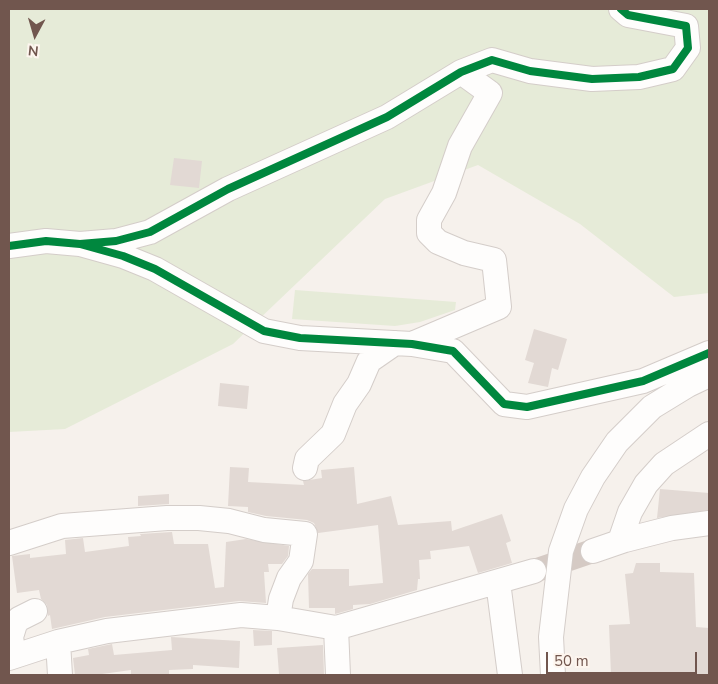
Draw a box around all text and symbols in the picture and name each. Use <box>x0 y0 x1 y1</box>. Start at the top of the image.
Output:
north arrow <box>10 10 60 60</box>
text: N <box>27 40 40 60</box>
scale bar <box>548 642 699 674</box>
text: 50 m <box>554 651 589 671</box>

